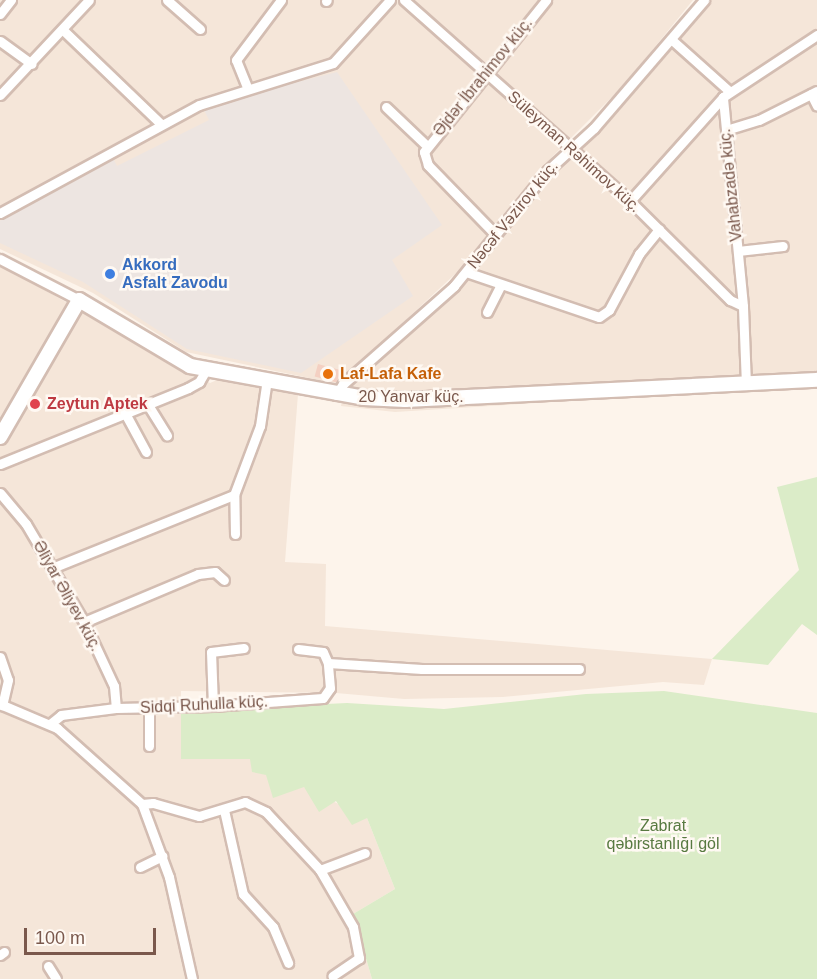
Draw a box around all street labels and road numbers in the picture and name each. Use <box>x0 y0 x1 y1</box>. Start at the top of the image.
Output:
street label: Əjdər İbrahimov küç. <box>429 14 537 140</box>
street label: Süleyman Rəhimov küç. <box>503 87 645 217</box>
street label: Vahabzadə küç. <box>716 128 746 242</box>
street label: Nəcəf Vəzirov küç. <box>464 157 562 273</box>
street label: 20 Yanvar küç. <box>358 387 464 407</box>
street label: Əliyar Əliyev küç. <box>29 537 105 655</box>
street label: Sidqi Ruhulla küç. <box>140 692 268 718</box>

